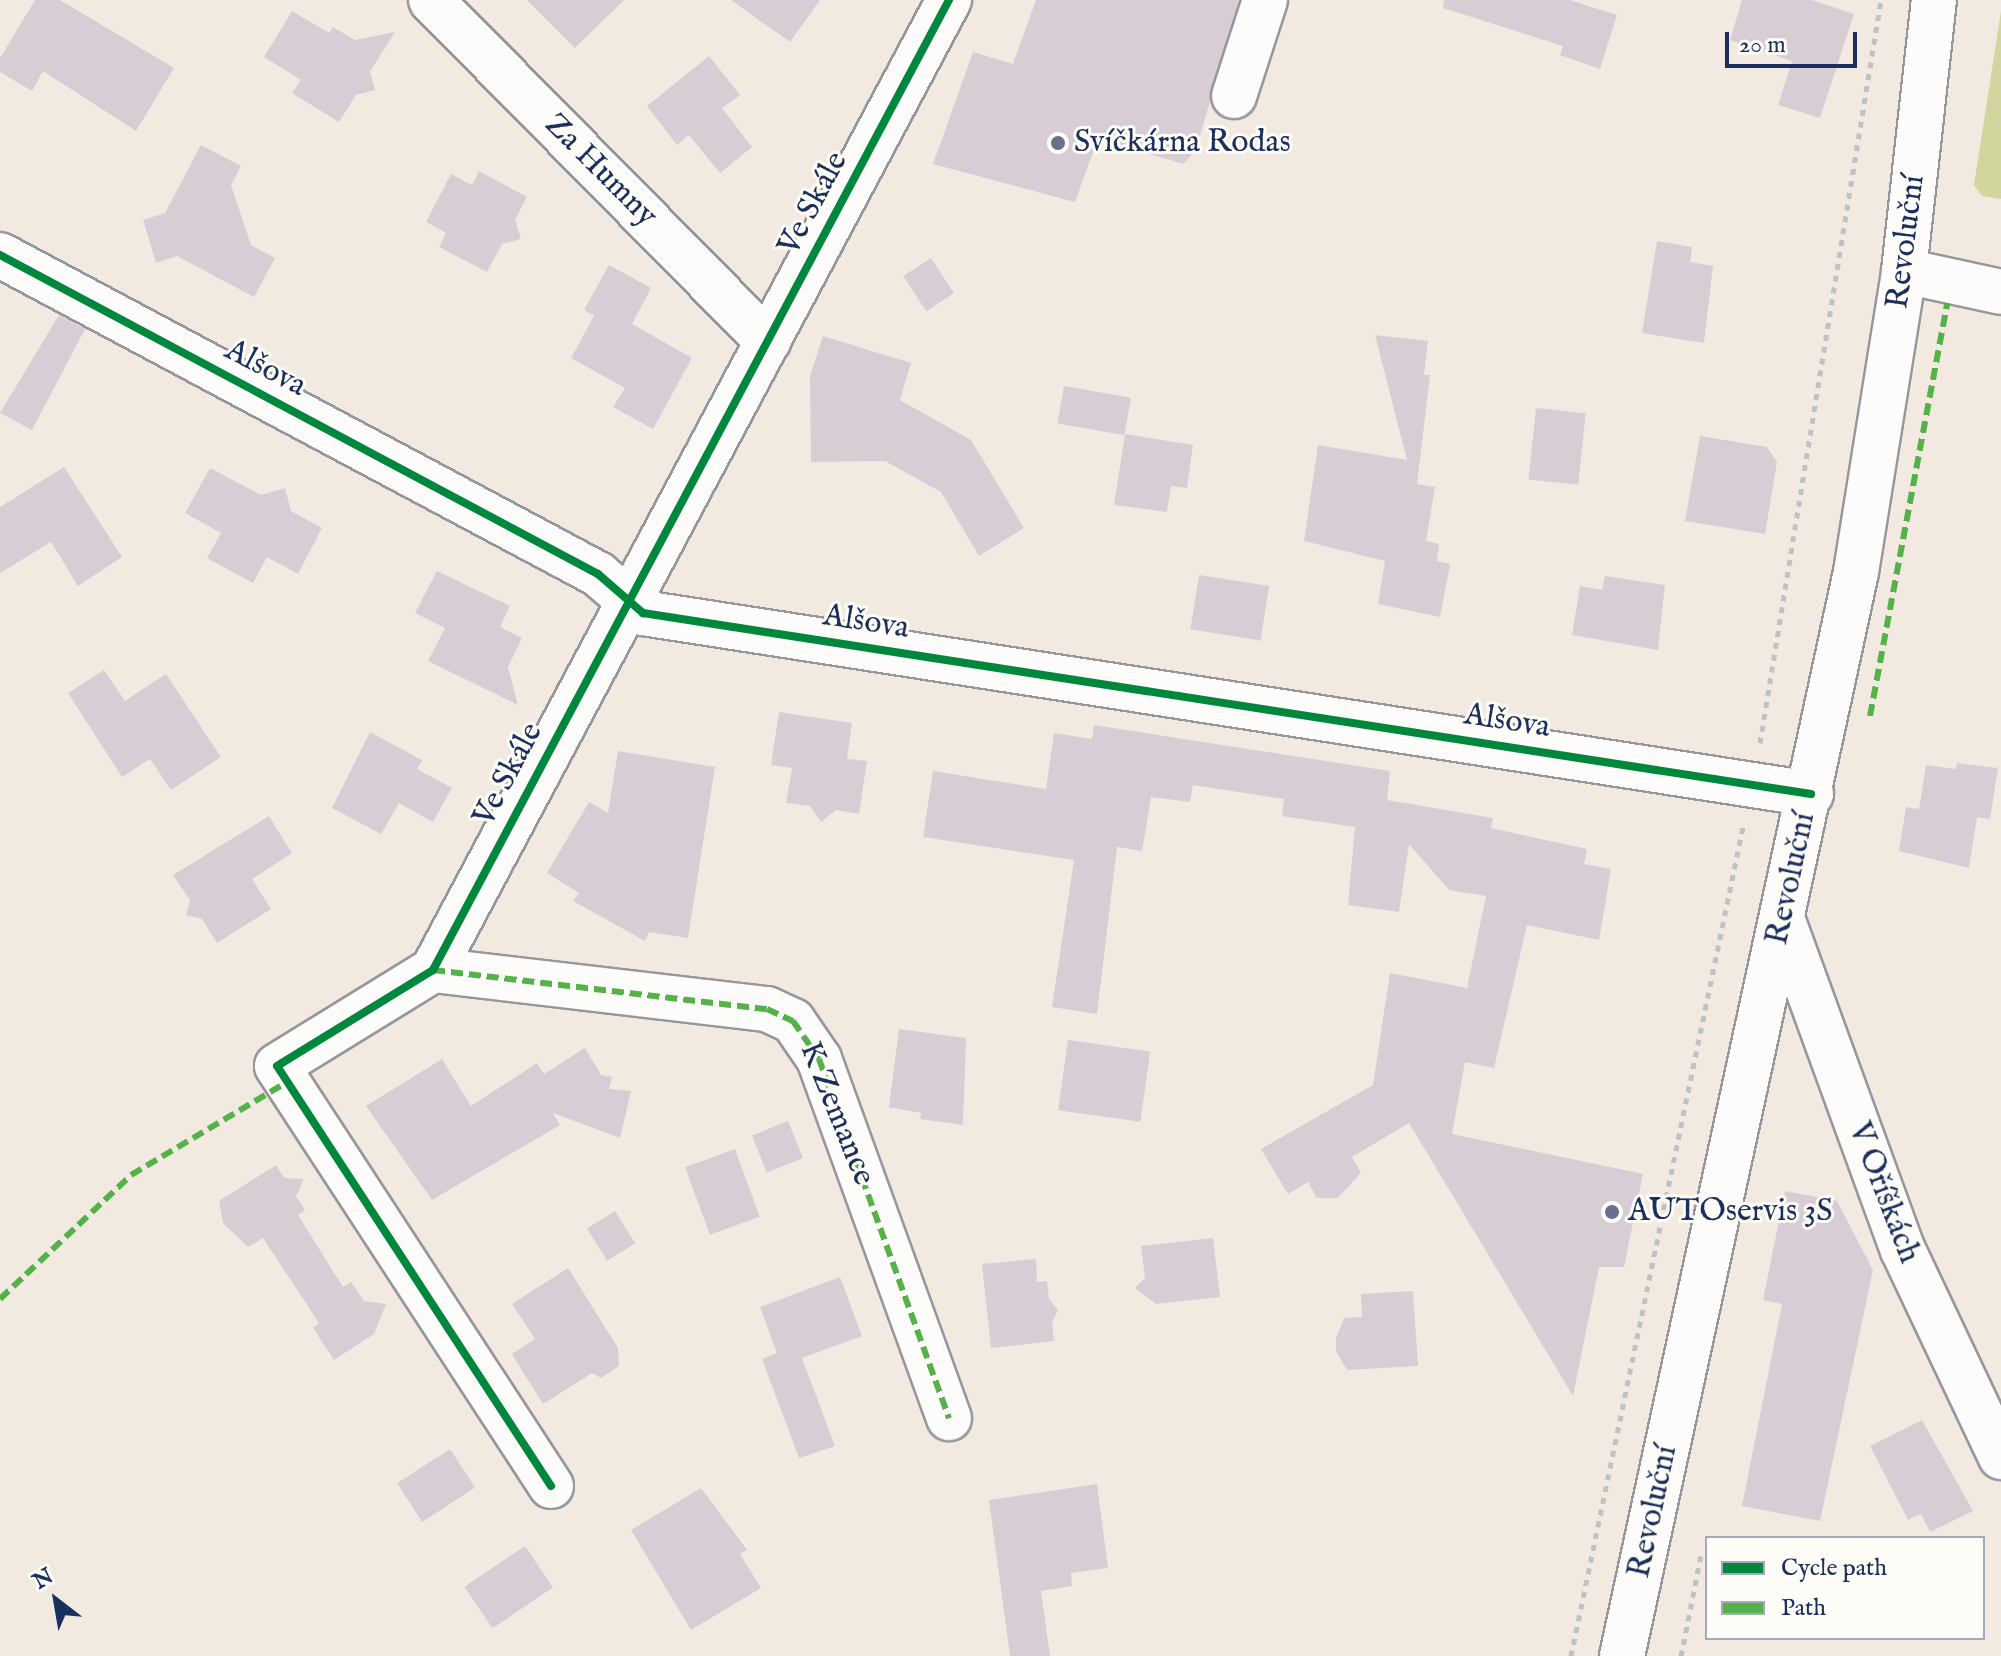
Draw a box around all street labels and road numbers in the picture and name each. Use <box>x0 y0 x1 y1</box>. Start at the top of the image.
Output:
street label: Za Humny <box>535 106 665 236</box>
street label: Ve Skále <box>771 146 857 262</box>
street label: Revoluční <box>1880 173 1934 311</box>
street label: Alšova <box>218 332 312 406</box>
street label: Alšova <box>820 597 912 649</box>
street label: Alšova <box>1461 696 1553 748</box>
street label: Ve Skále <box>466 717 552 833</box>
street label: Revoluční <box>1759 809 1825 949</box>
street label: K Zemance <box>790 1037 882 1191</box>
street label: V Oříškách <box>1839 1117 1927 1269</box>
street label: Revoluční <box>1621 1442 1687 1582</box>

